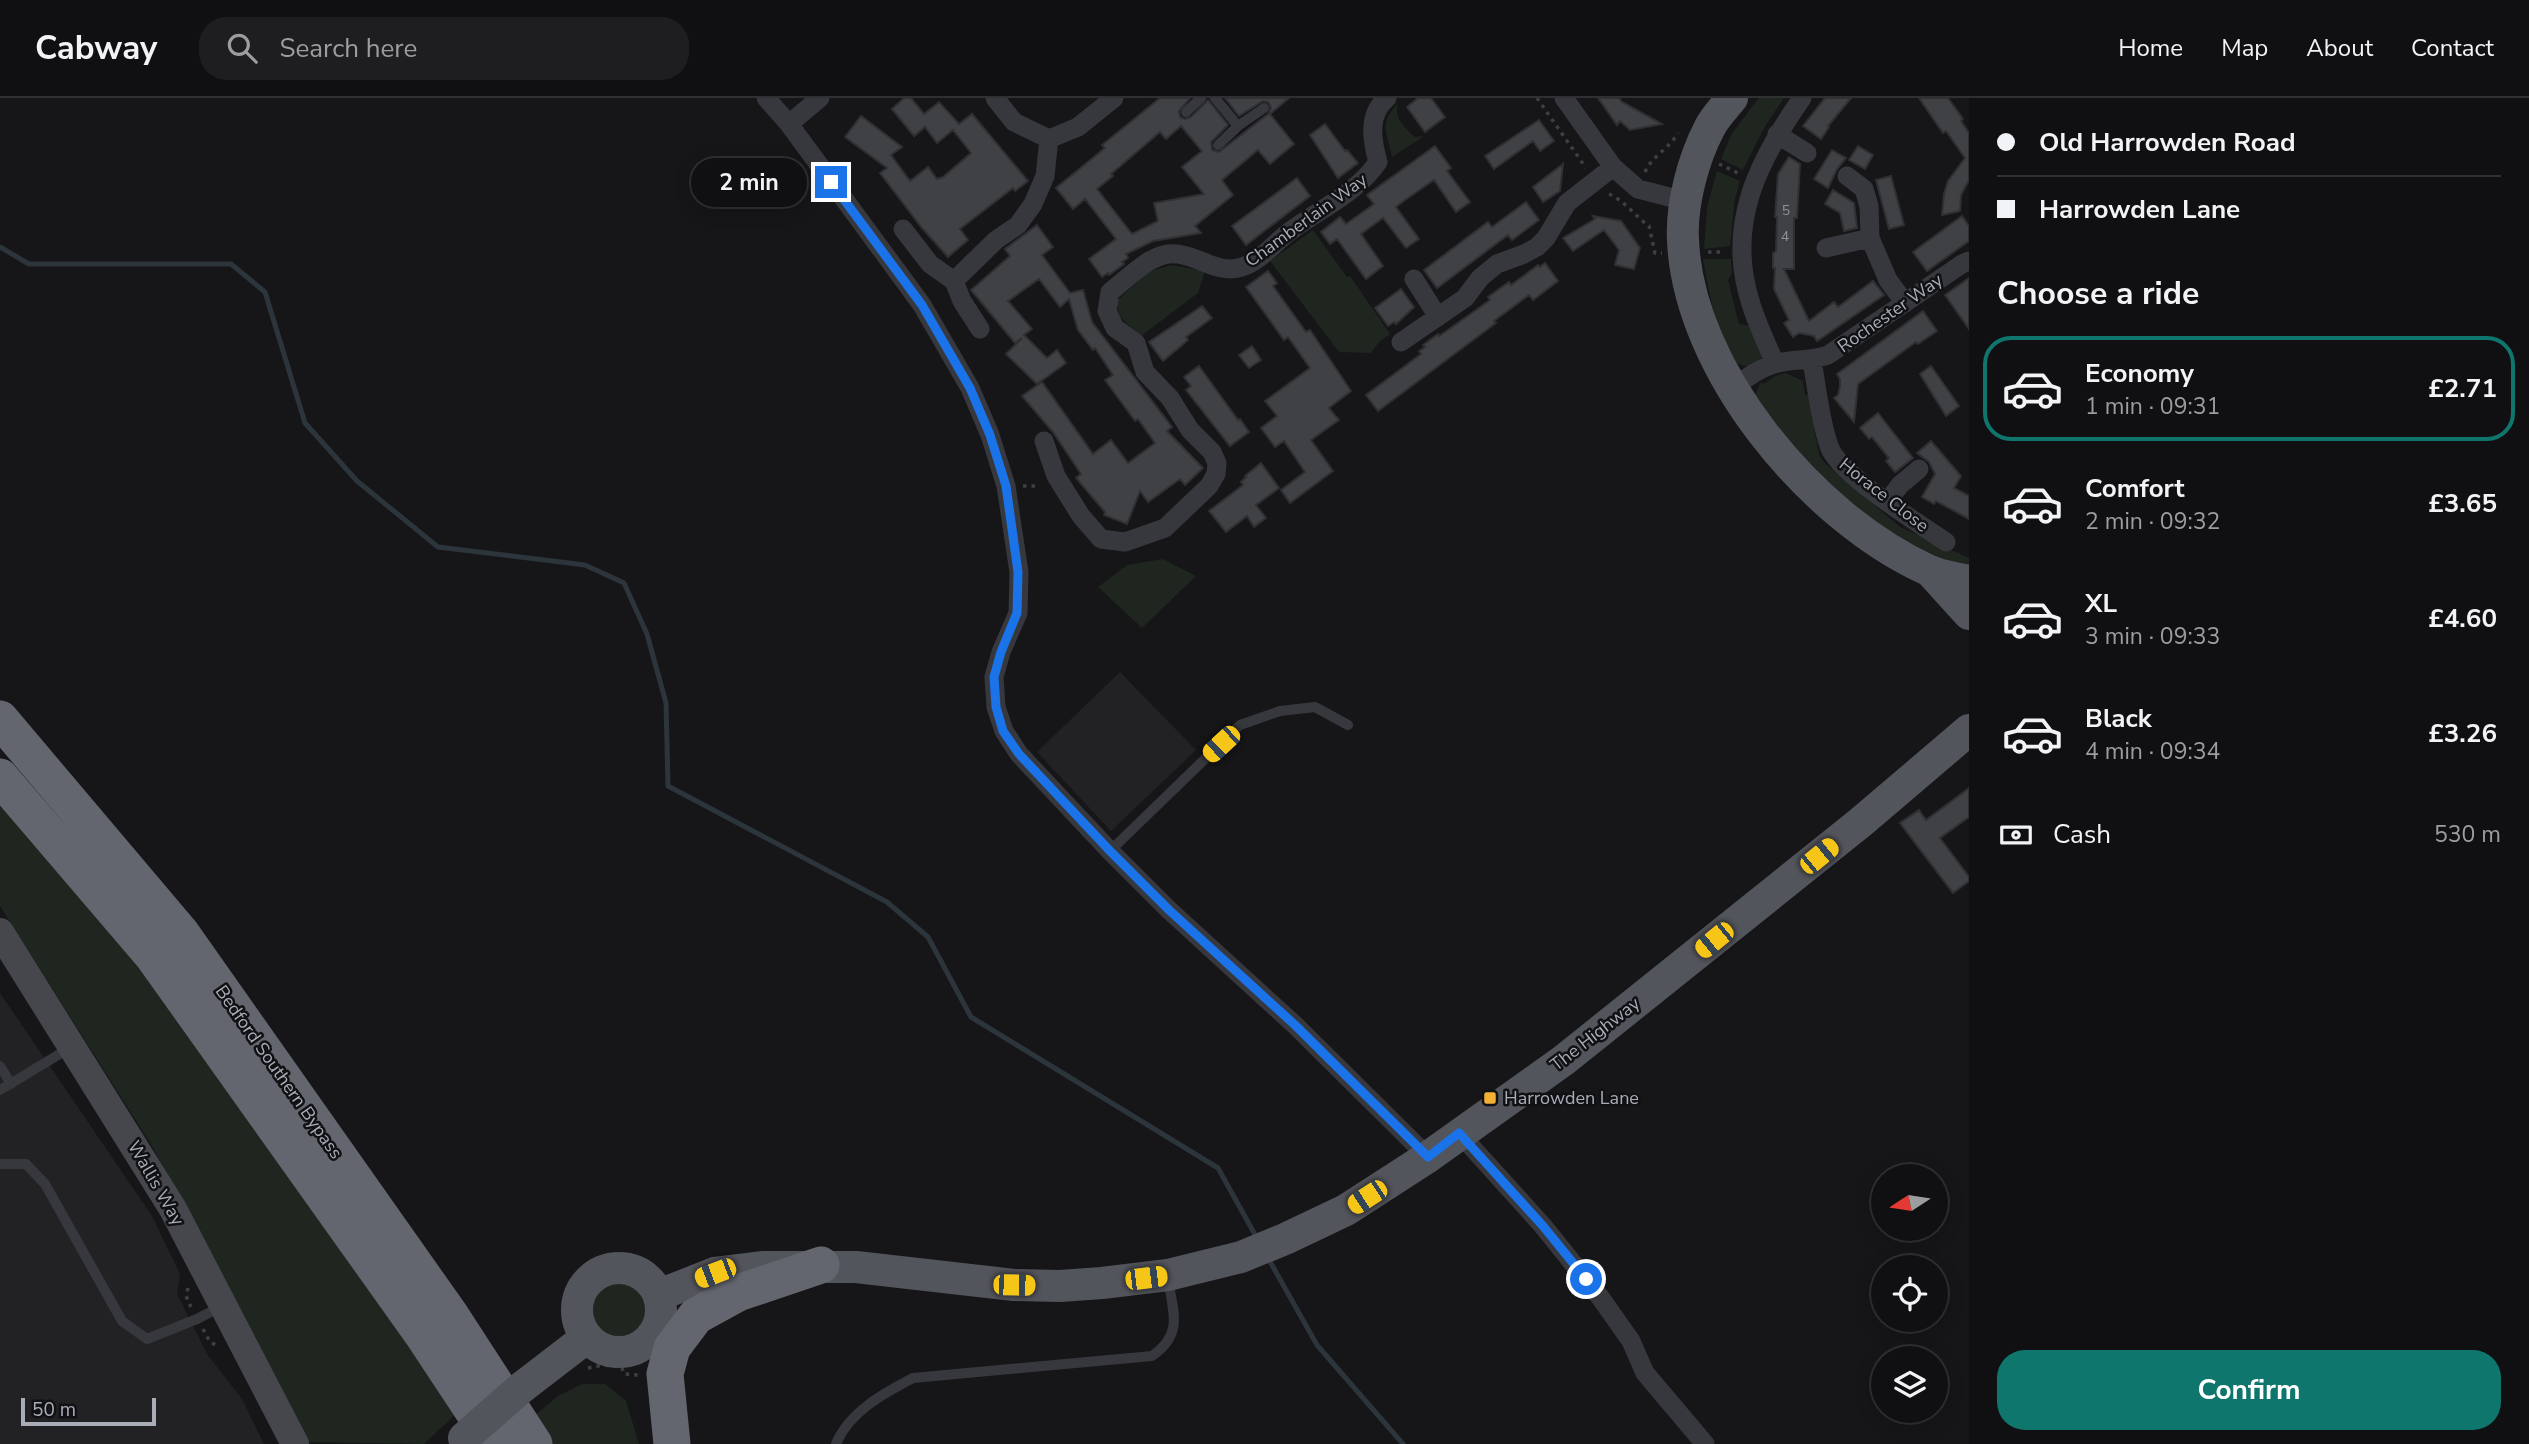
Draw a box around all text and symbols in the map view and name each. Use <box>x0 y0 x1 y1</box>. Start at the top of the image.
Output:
search box <box>199 17 689 80</box>
text: Cabway <box>35 26 157 71</box>
icon: search <box>223 29 261 67</box>
text: Search here <box>279 31 417 66</box>
text: Home <box>2118 32 2183 64</box>
text: Map <box>2221 32 2268 64</box>
text: About <box>2306 32 2373 64</box>
text: Contact <box>2411 32 2494 64</box>
text: Old Harrowden Road <box>2039 125 2296 160</box>
callout: 2 min <box>691 158 806 206</box>
route end <box>815 166 847 198</box>
text: 2 min <box>719 167 779 198</box>
street label: Chamberlain Way <box>1240 167 1372 272</box>
text: Harrowden Lane <box>2039 192 2240 227</box>
house number: 5 <box>1782 201 1790 220</box>
house number: 4 <box>1781 227 1789 246</box>
street label: Rochester Way <box>1833 267 1948 358</box>
text: Choose a ride <box>1997 272 2199 315</box>
text: Economy <box>2085 356 2194 391</box>
icon: car <box>2001 357 2064 420</box>
text: £2.71 <box>2428 371 2497 406</box>
text: 1 min · 09:31 <box>2085 391 2220 422</box>
street label: Horace Close <box>1834 452 1934 538</box>
text: Comfort <box>2085 471 2185 506</box>
icon: car <box>2001 472 2064 535</box>
text: £3.65 <box>2428 486 2497 521</box>
text: 2 min · 09:32 <box>2085 506 2220 537</box>
text: XL <box>2085 586 2117 621</box>
icon: car <box>2001 587 2064 650</box>
text: £4.60 <box>2428 601 2497 636</box>
text: 3 min · 09:33 <box>2085 621 2220 652</box>
text: Black <box>2085 701 2152 736</box>
icon: car <box>2001 702 2064 765</box>
text: £3.26 <box>2428 716 2497 751</box>
car <box>1199 722 1244 766</box>
text: 4 min · 09:34 <box>2085 736 2220 767</box>
icon: cash <box>1997 816 2035 854</box>
text: Cash <box>2053 817 2111 852</box>
text: 530 m <box>2434 819 2501 850</box>
car <box>1797 835 1842 877</box>
car <box>1692 919 1737 961</box>
street label: Bedford Southern Bypass <box>210 980 348 1164</box>
street label: The Highway <box>1545 991 1645 1077</box>
place label: Harrowden Lane <box>1504 1086 1639 1110</box>
marker: Harrowden Lane <box>1482 1090 1498 1106</box>
street label: Wallis Way <box>122 1136 190 1230</box>
north arrow <box>1871 1164 1948 1241</box>
map controls <box>1871 1164 1948 1423</box>
car <box>1344 1177 1391 1217</box>
button: locate <box>1871 1255 1948 1332</box>
car <box>692 1256 739 1290</box>
route start <box>1570 1263 1602 1295</box>
car <box>1124 1265 1169 1291</box>
car <box>993 1274 1036 1296</box>
button: layers <box>1871 1346 1948 1423</box>
button: Confirm <box>1997 1350 2501 1430</box>
scale bar <box>21 1395 156 1427</box>
text: 50 m <box>32 1397 76 1423</box>

